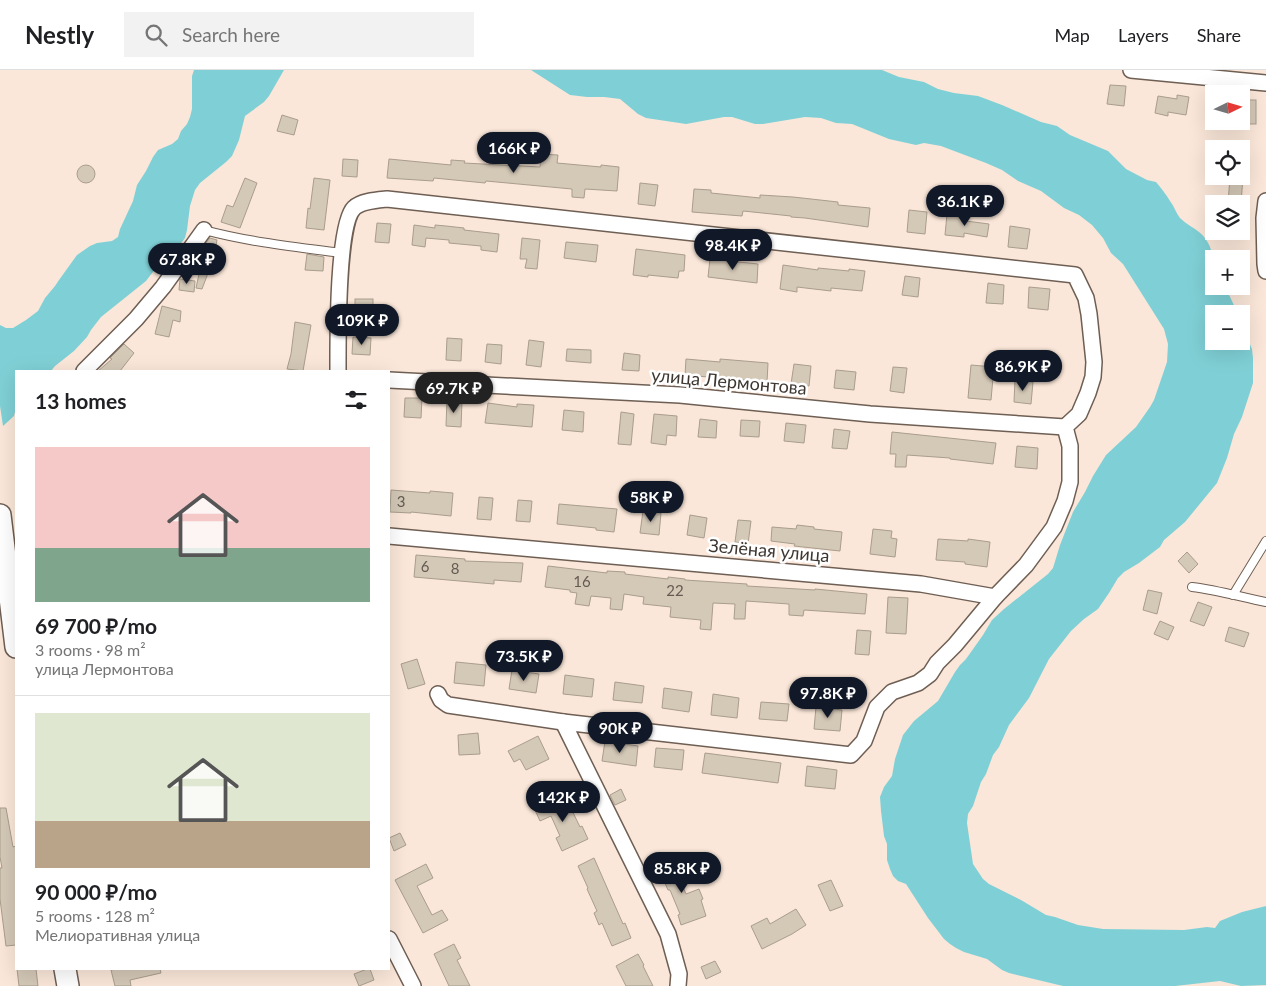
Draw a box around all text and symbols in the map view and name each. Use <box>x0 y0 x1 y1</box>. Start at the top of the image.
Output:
search box <box>124 12 474 57</box>
text: Nestly <box>25 20 94 49</box>
icon: search <box>142 21 170 49</box>
text: Search here <box>182 23 280 46</box>
text: Map <box>1054 24 1090 46</box>
text: Layers <box>1118 24 1169 46</box>
text: Share <box>1197 24 1241 46</box>
north arrow <box>1205 85 1250 130</box>
map controls <box>1205 85 1250 350</box>
pin: 166K ₽ <box>473 132 555 174</box>
text: 166K ₽ <box>488 138 540 157</box>
button: locate <box>1205 140 1250 185</box>
pin: 36.1K ₽ <box>919 184 1011 227</box>
text: 36.1K ₽ <box>937 191 993 210</box>
button: layers <box>1205 195 1250 240</box>
pin: 98.4K ₽ <box>687 228 779 271</box>
text: 98.4K ₽ <box>705 235 761 254</box>
pin: 67.8K ₽ <box>141 242 233 285</box>
text: 67.8K ₽ <box>159 249 215 268</box>
button: + <box>1205 250 1250 295</box>
pin: 109K ₽ <box>321 304 403 346</box>
button: − <box>1205 305 1250 350</box>
text: 109K ₽ <box>336 310 388 329</box>
pin: 86.9K ₽ <box>977 350 1069 392</box>
text: 86.9K ₽ <box>995 356 1051 375</box>
street label: улица Лермонтова <box>650 363 808 399</box>
pin: 69.7K ₽ <box>408 372 500 414</box>
text: 69.7K ₽ <box>426 378 482 397</box>
icon: filters <box>342 386 370 414</box>
text: 13 homes <box>35 388 126 413</box>
icon: home <box>158 480 248 570</box>
pin: 58K ₽ <box>616 480 686 523</box>
text: 58K ₽ <box>630 487 672 506</box>
house number: 3 <box>397 492 405 510</box>
street label: Зелёная улица <box>708 534 831 566</box>
house number: 6 <box>421 557 430 575</box>
house number: 8 <box>451 559 459 577</box>
house number: 16 <box>573 572 591 590</box>
house number: 22 <box>666 581 684 599</box>
text: 69 700 ₽/mo <box>35 613 157 638</box>
text: 3 rooms · 98 m² <box>35 640 146 659</box>
pin: 73.5K ₽ <box>478 640 570 682</box>
text: 73.5K ₽ <box>496 646 552 665</box>
text: улица Лермонтова <box>35 659 174 678</box>
pin: 97.8K ₽ <box>782 676 874 719</box>
text: 97.8K ₽ <box>800 683 856 702</box>
pin: 90K ₽ <box>585 712 655 754</box>
text: 90K ₽ <box>599 718 641 737</box>
icon: home <box>158 745 248 835</box>
pin: 142K ₽ <box>522 780 604 823</box>
text: 142K ₽ <box>537 787 589 806</box>
pin: 85.8K ₽ <box>636 852 728 894</box>
text: 85.8K ₽ <box>654 858 710 877</box>
text: 90 000 ₽/mo <box>35 879 157 904</box>
text: 5 rooms · 128 m² <box>35 906 155 925</box>
text: Мелиоративная улица <box>35 925 200 944</box>

